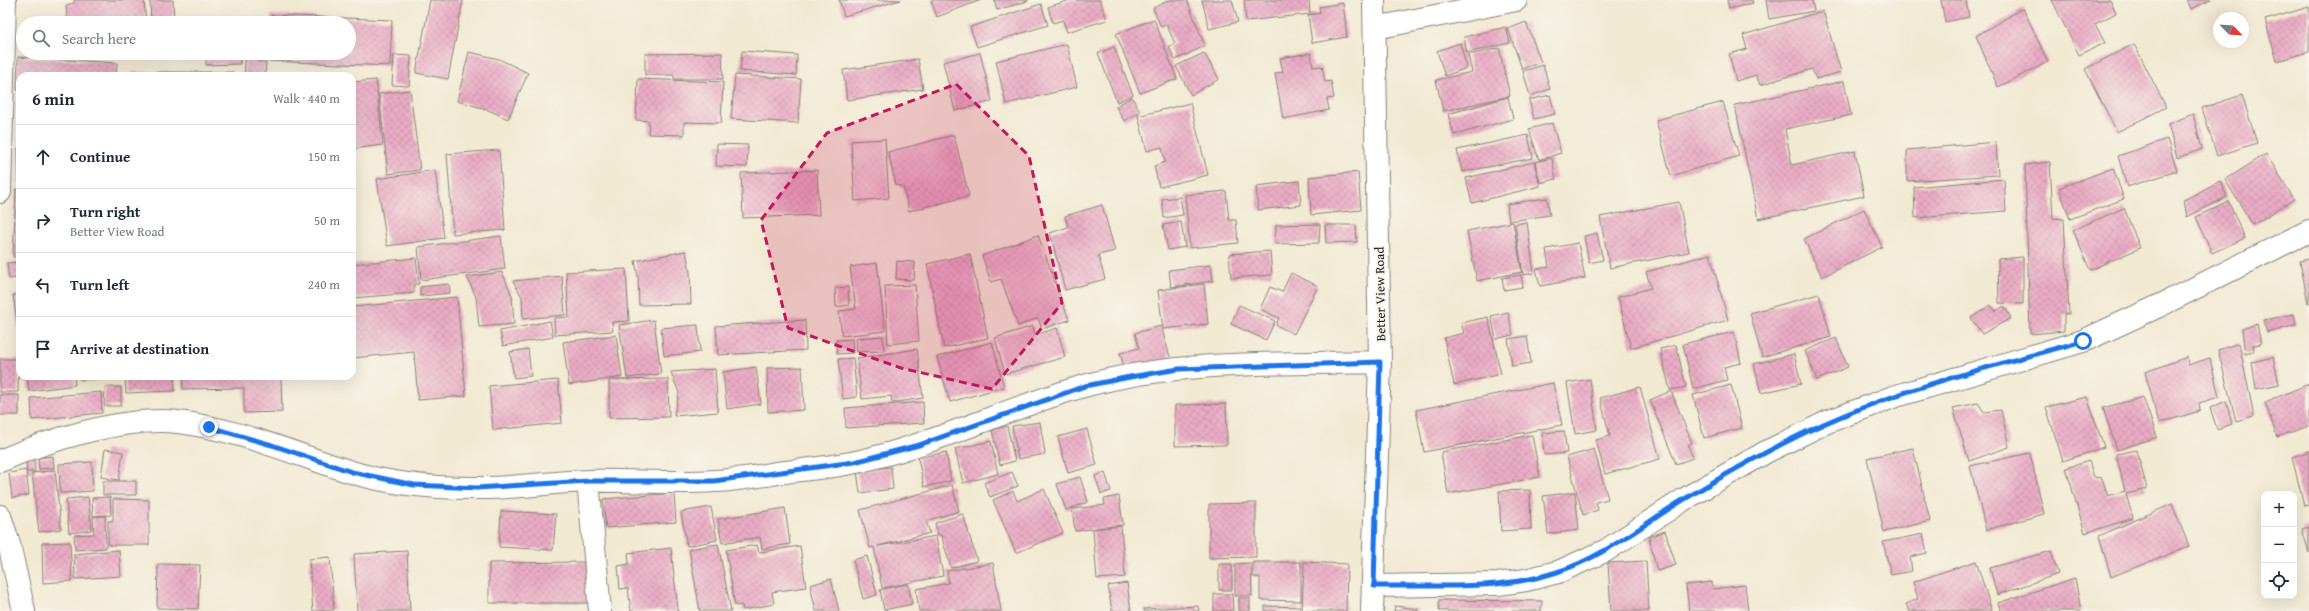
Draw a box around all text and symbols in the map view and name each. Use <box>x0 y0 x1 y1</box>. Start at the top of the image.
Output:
north arrow <box>2213 12 2249 48</box>
search box <box>16 16 356 60</box>
icon: search <box>30 27 52 49</box>
text: Search here <box>62 28 136 49</box>
text: 6 min <box>32 86 74 111</box>
text: Walk · 440 m <box>273 89 340 108</box>
icon: ahead <box>32 146 54 168</box>
text: Continue <box>70 146 131 167</box>
text: 150 m <box>308 147 340 166</box>
text: Turn right <box>70 201 141 222</box>
icon: right <box>32 210 54 232</box>
text: 50 m <box>314 211 340 230</box>
text: Better View Road <box>70 222 165 241</box>
street label: Better View Road <box>1370 247 1390 341</box>
icon: left <box>32 274 54 296</box>
text: Turn left <box>70 274 129 295</box>
text: 240 m <box>308 275 340 294</box>
route start <box>2074 332 2092 350</box>
icon: arrive <box>32 338 54 360</box>
text: Arrive at destination <box>70 338 209 359</box>
route end <box>200 418 218 436</box>
map controls <box>2261 491 2297 599</box>
button: + <box>2261 491 2297 527</box>
button: − <box>2261 527 2297 563</box>
button: locate <box>2261 563 2297 599</box>

